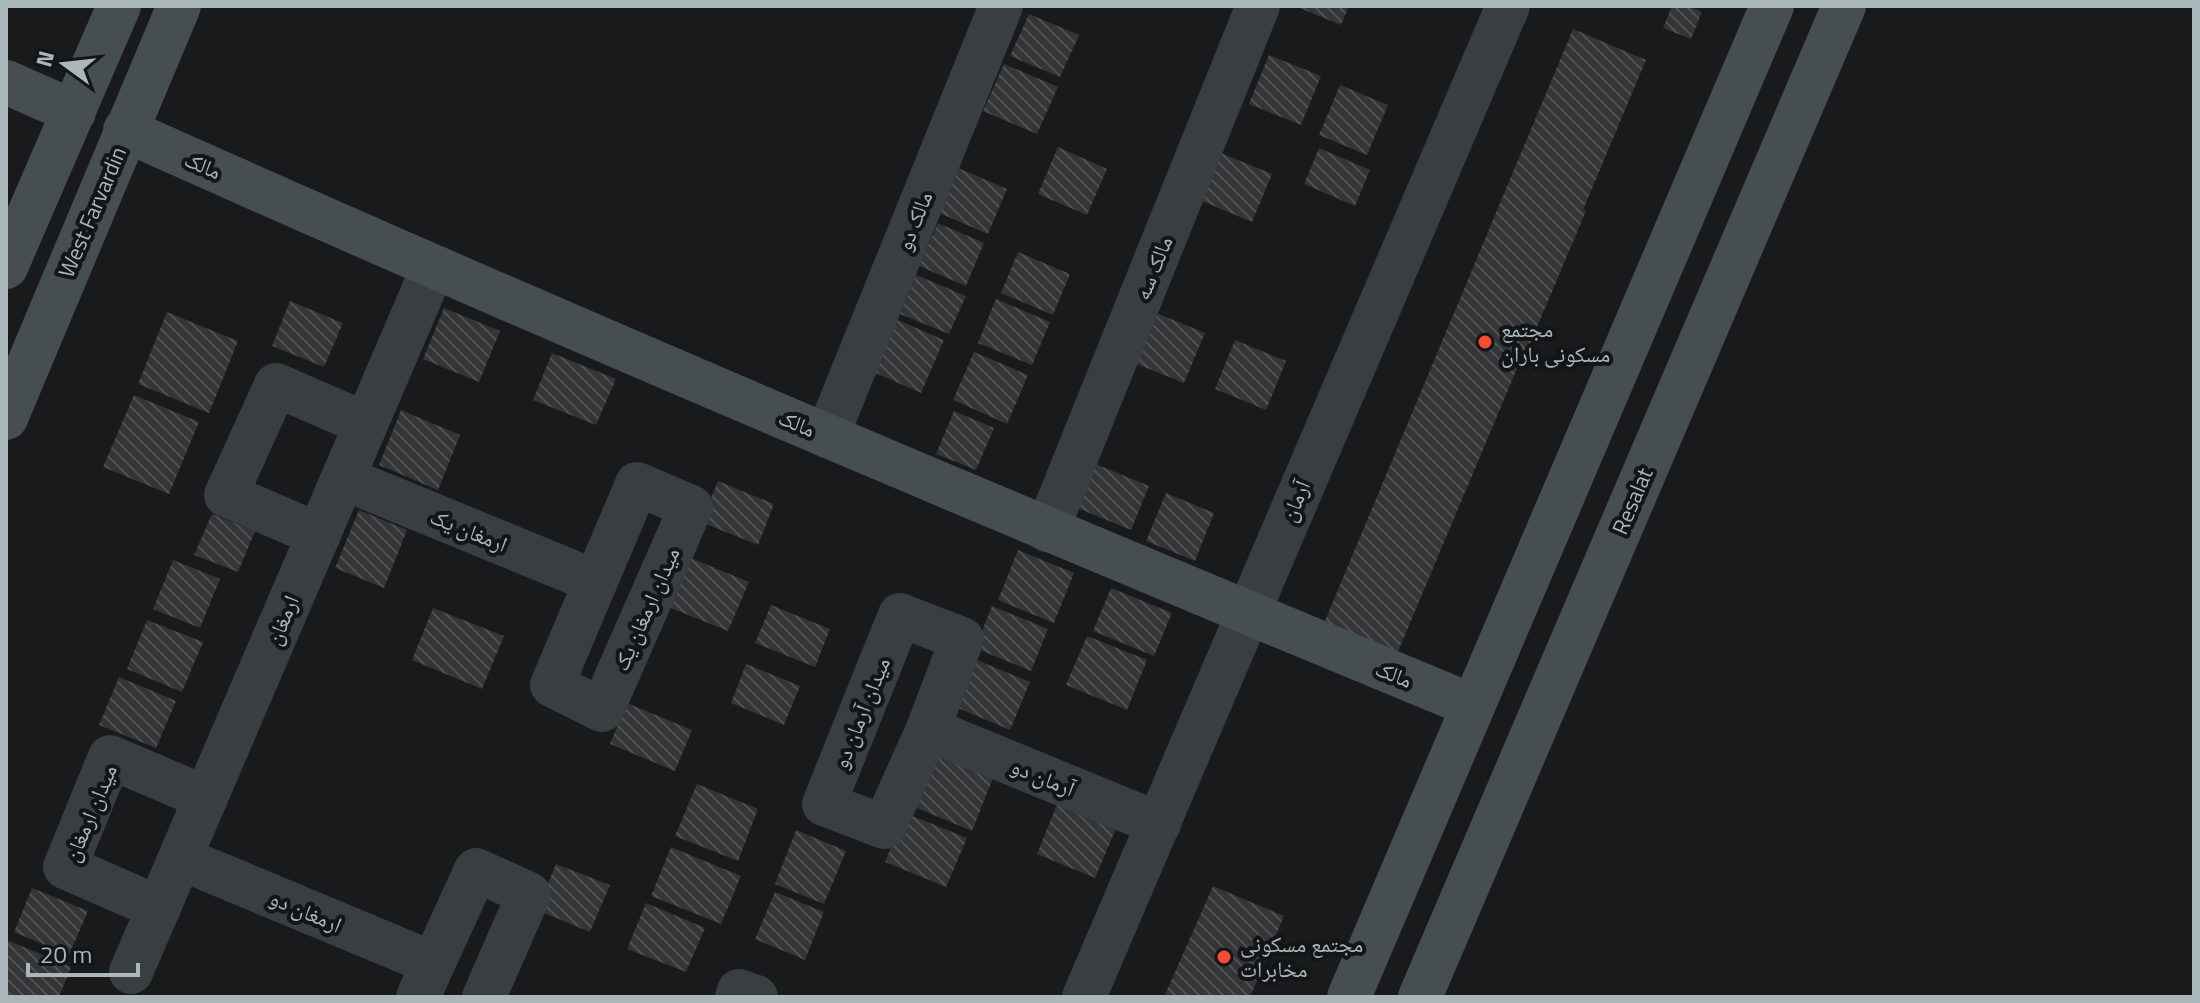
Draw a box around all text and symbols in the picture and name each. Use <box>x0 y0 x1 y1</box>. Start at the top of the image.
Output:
north arrow <box>24 24 104 104</box>
text: N <box>26 47 63 71</box>
street label: West Farvardin <box>49 141 135 283</box>
street label: مالک <box>179 142 227 188</box>
street label: مالک دو <box>887 186 941 256</box>
street label: مالک سه <box>1125 231 1181 305</box>
place label: مجتمع مسکونی باران <box>1501 312 1610 371</box>
marker: مجتمع مسکونی باران <box>1476 333 1494 351</box>
street label: مالک <box>773 400 821 446</box>
street label: Resalat <box>1603 462 1661 540</box>
street label: آرمان <box>1271 475 1319 527</box>
street label: ارمغان یک <box>425 499 513 561</box>
street label: میدان ارمغان یک <box>604 542 688 676</box>
street label: ارمغان <box>256 590 308 650</box>
street label: مالک <box>1370 651 1418 697</box>
street label: میدان آرمان دو <box>823 652 899 774</box>
street label: آرمان دو <box>1006 749 1081 805</box>
street label: میدان ارمغان <box>54 759 126 867</box>
street label: ارمغان دو <box>265 881 347 941</box>
scale bar <box>28 927 138 977</box>
place label: مجتمع مسکونی مخابرات <box>1240 927 1363 986</box>
text: 20 m <box>40 936 92 972</box>
marker: مجتمع مسکونی مخابرات <box>1215 948 1233 966</box>

